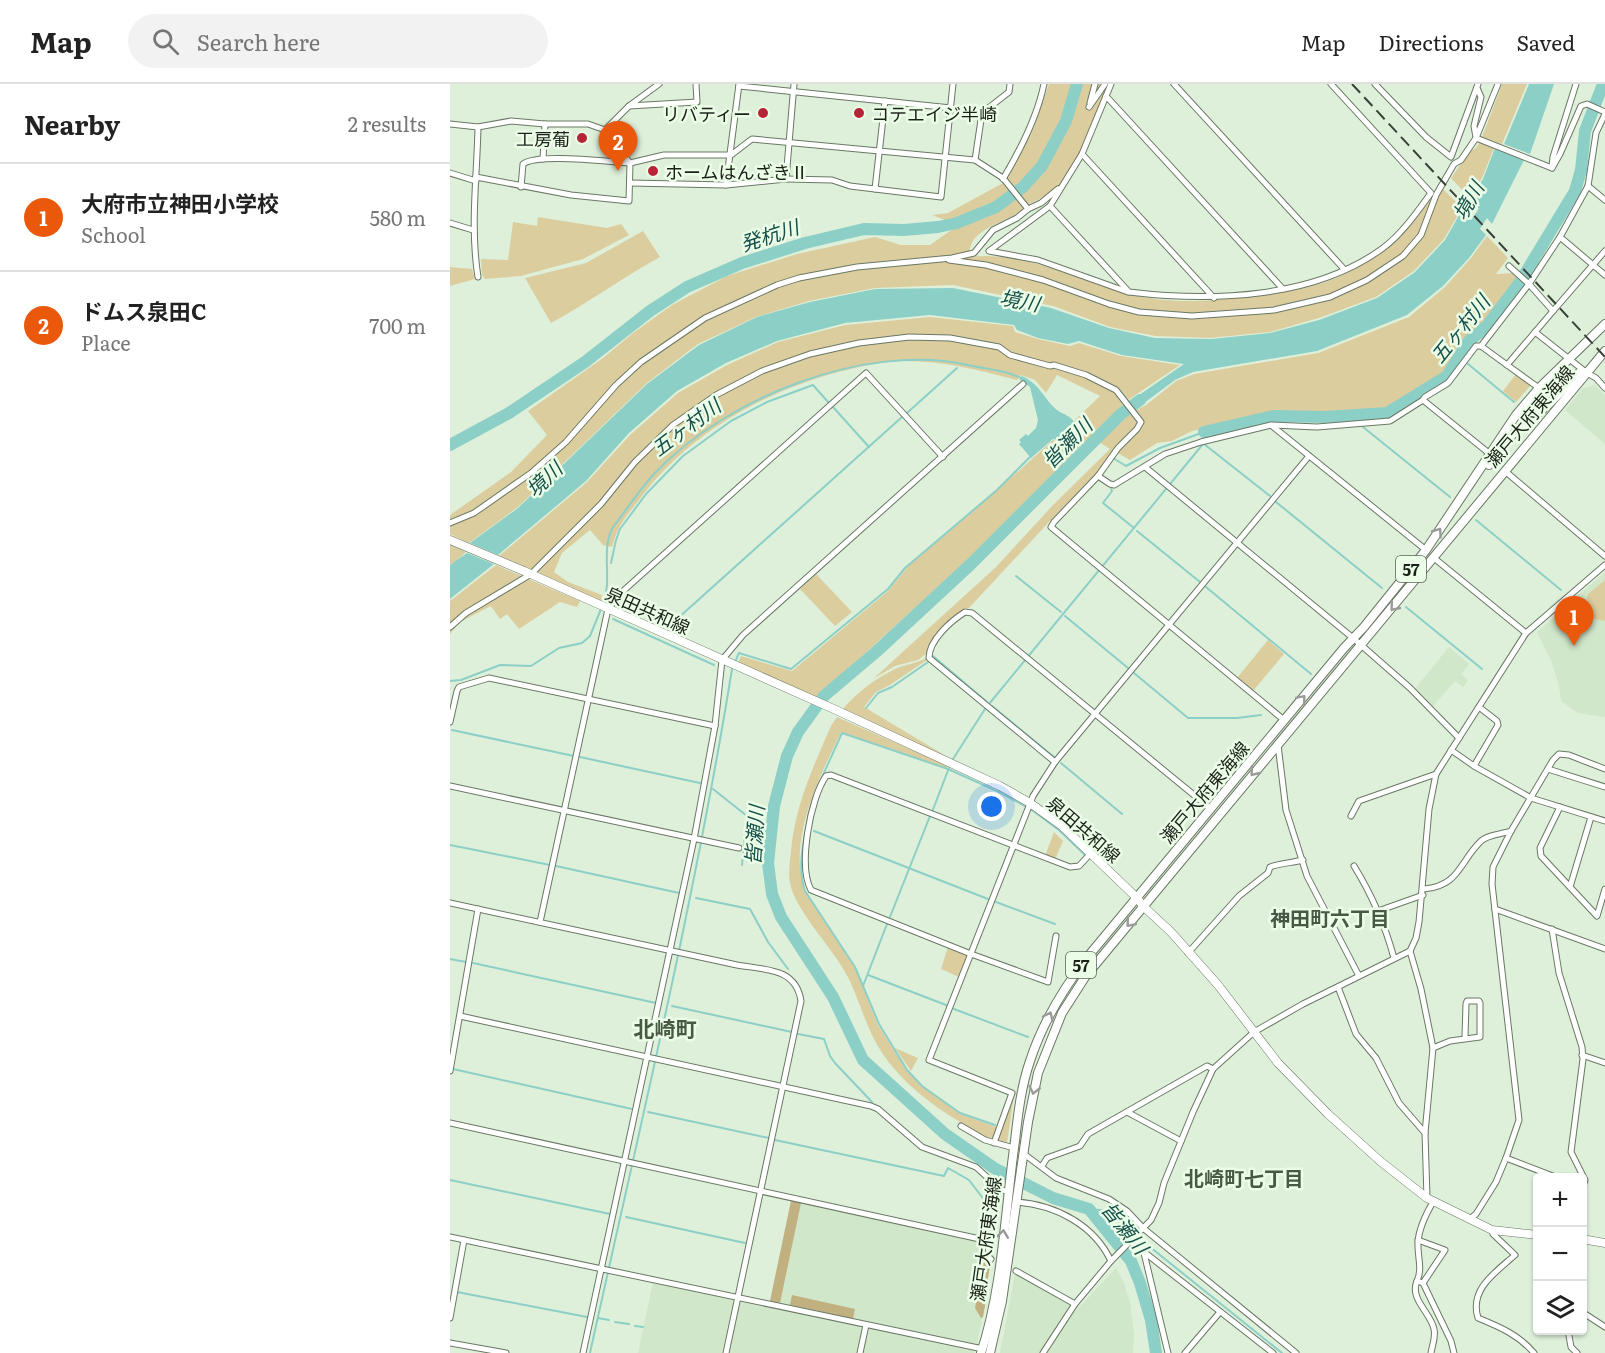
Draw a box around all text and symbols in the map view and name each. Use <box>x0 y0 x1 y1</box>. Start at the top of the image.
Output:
search box <box>128 14 548 68</box>
text: Map <box>30 20 92 62</box>
icon: search <box>149 25 182 58</box>
text: Search here <box>197 25 320 58</box>
text: Map <box>1301 26 1346 57</box>
text: Directions <box>1379 26 1484 57</box>
text: Saved <box>1517 26 1575 57</box>
place label: リバティー <box>662 100 751 127</box>
place label: コテエイジ半崎 <box>871 100 997 127</box>
text: Nearby <box>24 104 120 143</box>
marker: リバティー <box>756 106 770 120</box>
marker: コテエイジ半崎 <box>852 106 866 120</box>
text: 2 results <box>348 108 426 138</box>
pin: 2 <box>598 122 638 171</box>
place label: 工房葡 <box>516 125 570 152</box>
marker: 工房葡 <box>575 131 589 145</box>
place label: ホームはんざきⅡ <box>665 158 808 185</box>
marker: ホームはんざきⅡ <box>646 164 660 178</box>
water label: 境川 <box>1444 173 1491 225</box>
text: 大府市立神田小学校 <box>81 186 279 219</box>
text: 1 <box>39 202 48 232</box>
text: 580 m <box>370 202 426 232</box>
water label: 発杭川 <box>736 210 804 258</box>
text: School <box>81 219 146 249</box>
water label: 境川 <box>998 280 1044 318</box>
water label: 五ヶ村川 <box>1422 286 1497 369</box>
text: ドムス泉田C <box>81 294 207 327</box>
text: 2 <box>38 310 49 340</box>
text: 700 m <box>369 310 426 340</box>
text: Place <box>81 327 131 357</box>
street label: 瀬戸大府東海線 <box>1478 359 1580 473</box>
water label: 五ヶ村川 <box>644 389 728 462</box>
water label: 皆瀬川 <box>1034 409 1099 474</box>
water label: 境川 <box>518 452 569 503</box>
one-way arrow <box>1431 528 1442 539</box>
road number: 57 <box>1396 556 1426 582</box>
street label: 泉田共和線 <box>601 579 695 641</box>
pin: 1 <box>1554 596 1594 646</box>
one-way arrow <box>1390 600 1401 611</box>
one-way arrow <box>1295 695 1306 706</box>
street label: 瀬戸大府東海線 <box>1153 735 1255 849</box>
one-way arrow <box>1251 765 1262 776</box>
street label: 泉田共和線 <box>1041 789 1127 869</box>
your location <box>977 792 1006 821</box>
water label: 皆瀬川 <box>736 802 770 866</box>
district label: 神田町六丁目 <box>1270 902 1390 932</box>
one-way arrow <box>1127 916 1138 927</box>
road number: 57 <box>1066 952 1096 978</box>
one-way arrow <box>1042 1011 1054 1022</box>
district label: 北崎町 <box>634 1012 697 1043</box>
one-way arrow <box>1029 1084 1042 1094</box>
district label: 北崎町七丁目 <box>1184 1162 1304 1192</box>
map controls <box>1533 1173 1587 1335</box>
button: + <box>1533 1173 1587 1227</box>
street label: 瀬戸大府東海線 <box>963 1175 1007 1303</box>
water label: 皆瀬川 <box>1095 1194 1158 1261</box>
button: − <box>1533 1227 1587 1281</box>
one-way arrow <box>996 1229 1009 1238</box>
button: layers <box>1533 1281 1587 1335</box>

